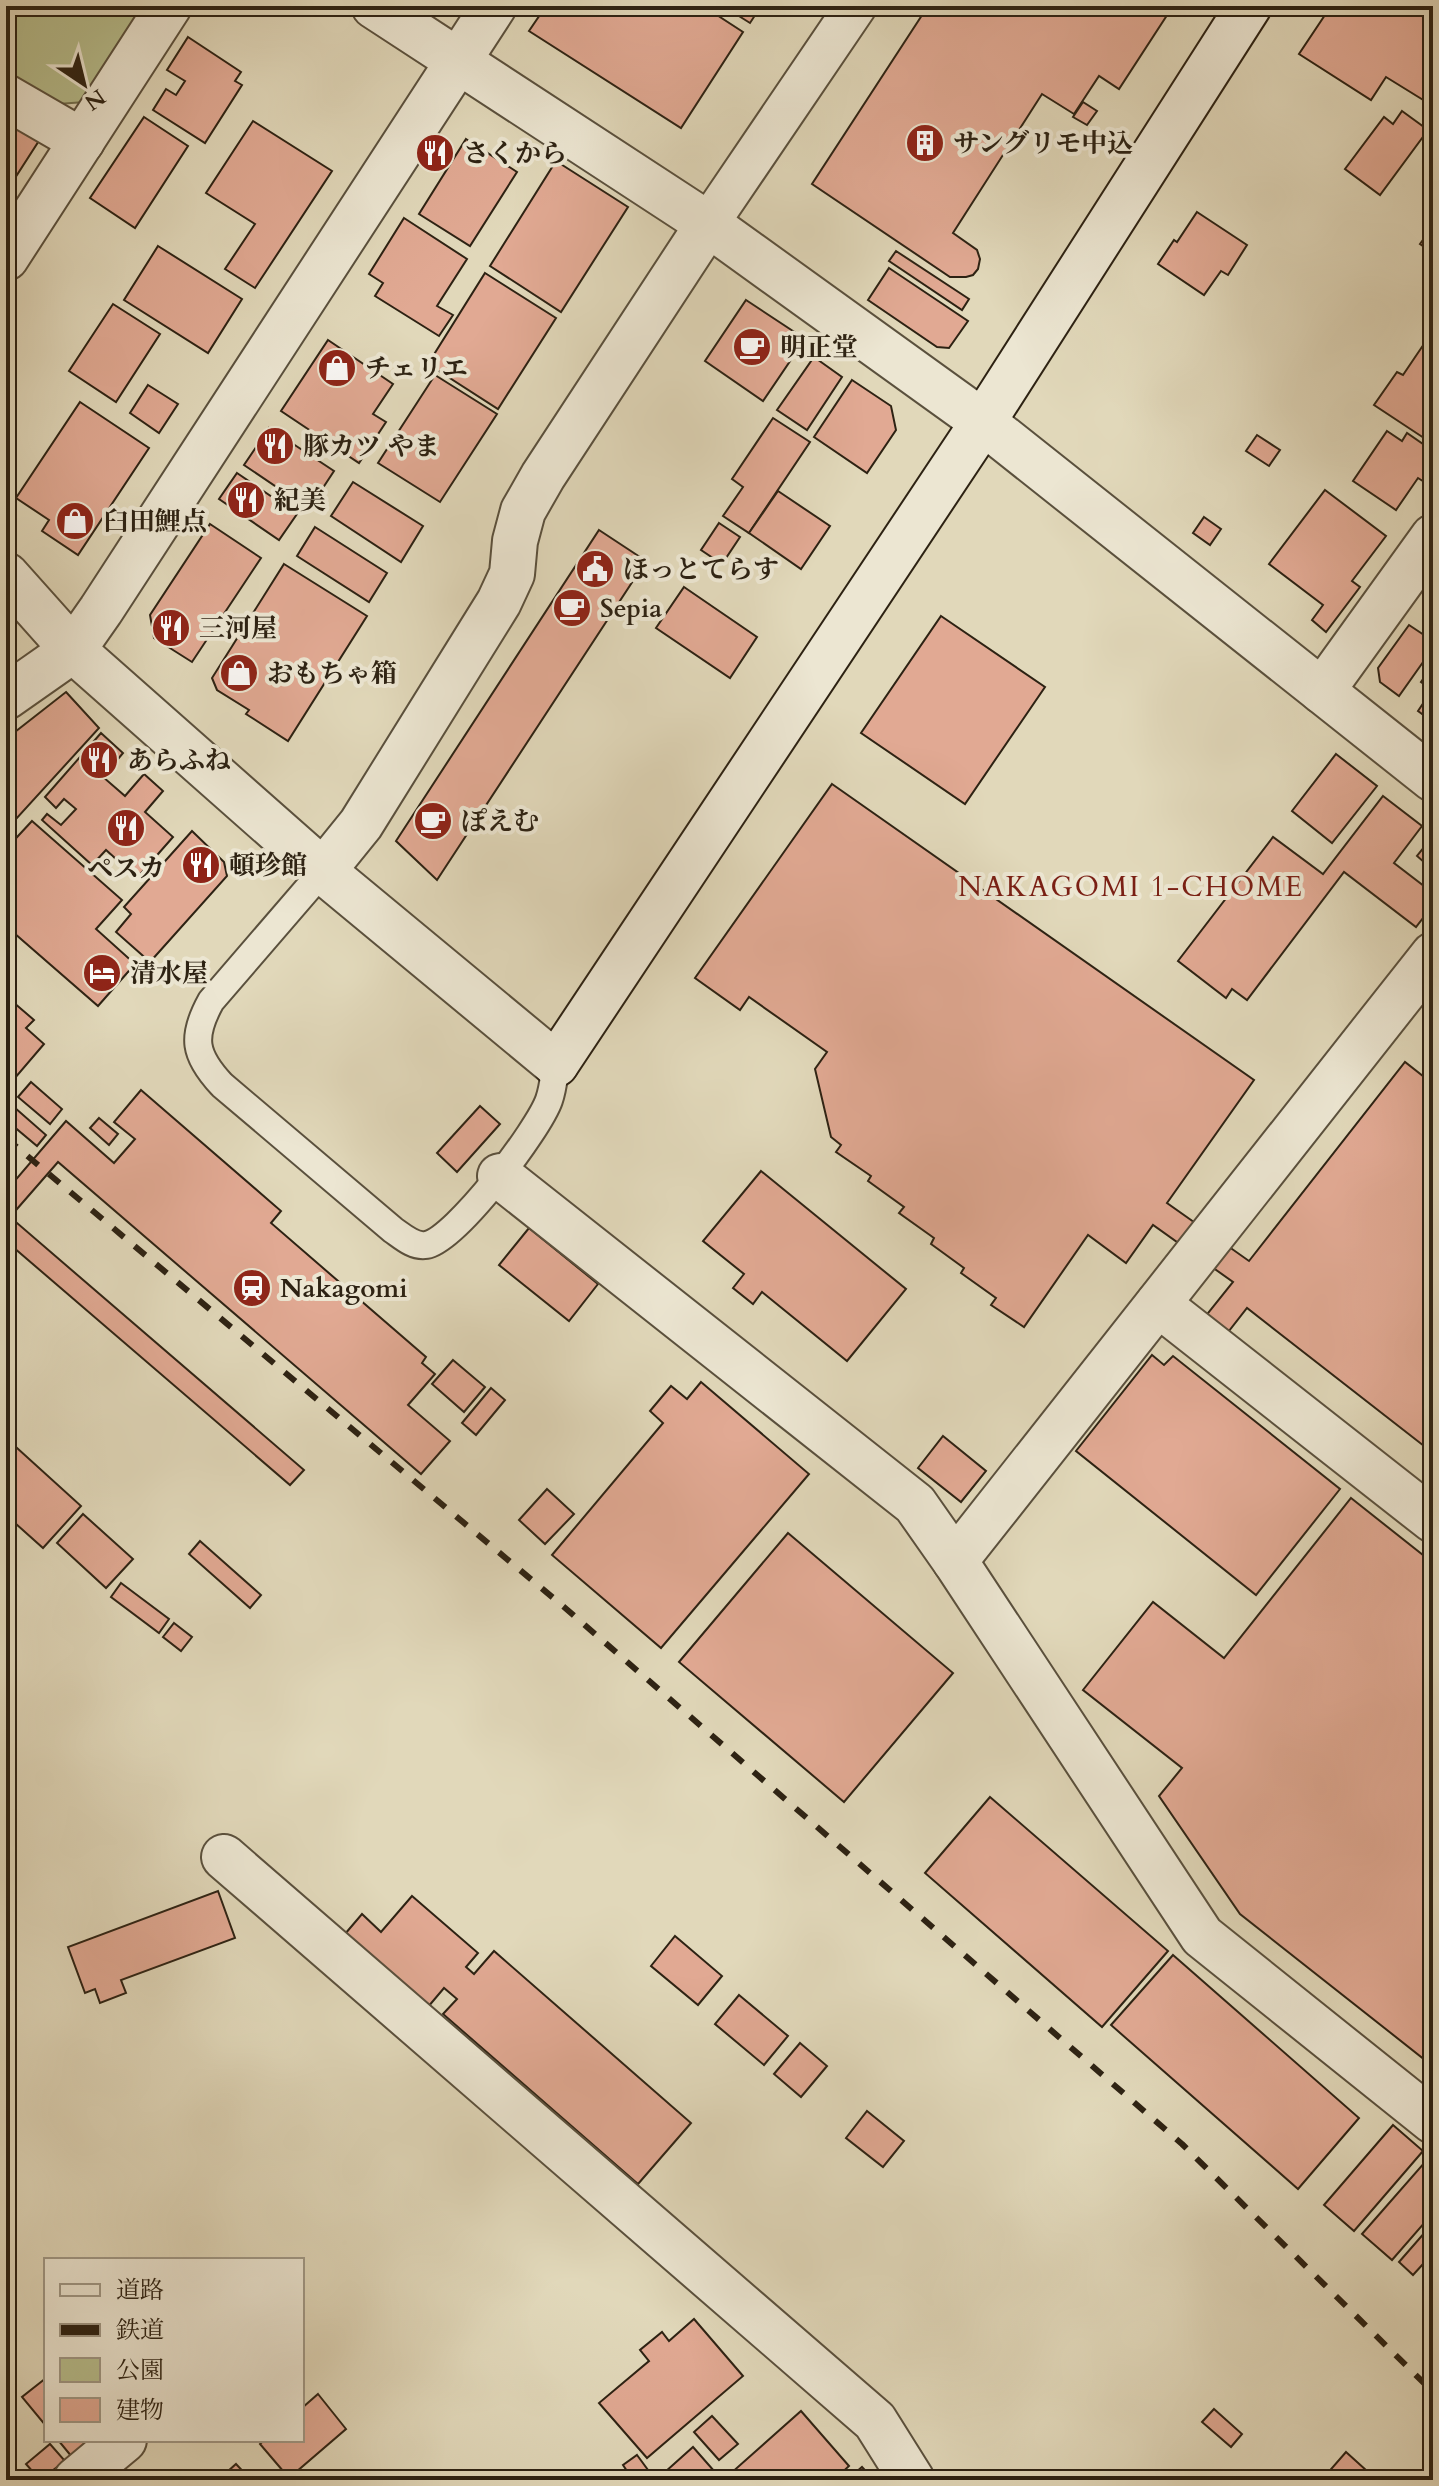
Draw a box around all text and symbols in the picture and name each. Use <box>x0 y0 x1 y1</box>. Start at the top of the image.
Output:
north arrow <box>44 44 124 124</box>
text: N <box>78 82 111 117</box>
building icon: サングリモ中込 <box>904 122 946 164</box>
place label: サングリモ中込 <box>953 126 1133 161</box>
restaurant icon: さくから <box>414 132 456 174</box>
place label: さくから <box>463 136 567 171</box>
cafe icon: 明正堂 <box>731 326 773 368</box>
place label: 明正堂 <box>780 330 858 365</box>
shop icon: チェリエ <box>316 347 358 389</box>
place label: チェリエ <box>365 351 468 386</box>
restaurant icon: 豚カツ やま <box>254 425 296 467</box>
place label: 豚カツ やま <box>303 429 440 464</box>
restaurant icon: 紀美 <box>225 479 267 521</box>
place label: 紀美 <box>274 483 326 518</box>
shop icon: 臼田鯉点 <box>54 500 96 542</box>
place label: 臼田鯉点 <box>103 504 207 539</box>
public building icon: ほっとてらす <box>574 548 616 590</box>
place label: ほっとてらす <box>623 552 779 587</box>
cafe icon: Sepia <box>551 587 593 629</box>
place label: Sepia <box>600 591 662 626</box>
restaurant icon: 三河屋 <box>150 607 192 649</box>
place label: 三河屋 <box>199 611 277 646</box>
shop icon: おもちゃ箱 <box>218 652 260 694</box>
place label: おもちゃ箱 <box>267 656 397 691</box>
restaurant icon: あらふね <box>78 739 120 781</box>
place label: あらふね <box>127 743 231 778</box>
cafe icon: ぽえむ <box>412 800 454 842</box>
place label: ぽえむ <box>461 804 539 839</box>
restaurant icon: ペスカ <box>105 807 147 849</box>
restaurant icon: 頓珍館 <box>180 844 222 886</box>
place label: 頓珍館 <box>229 848 307 883</box>
place label: ペスカ <box>87 851 165 886</box>
district label: NAKAGOMI 1-CHOME <box>958 868 1304 906</box>
hotel icon: 清水屋 <box>81 952 123 994</box>
place label: 清水屋 <box>130 956 208 991</box>
station icon: Nakagomi <box>231 1267 273 1309</box>
place label: Nakagomi <box>280 1271 408 1306</box>
legend <box>44 2258 304 2442</box>
text: 道路 <box>116 2274 164 2307</box>
text: 鉄道 <box>116 2314 164 2347</box>
text: 公園 <box>116 2354 164 2387</box>
text: 建物 <box>116 2394 164 2427</box>

